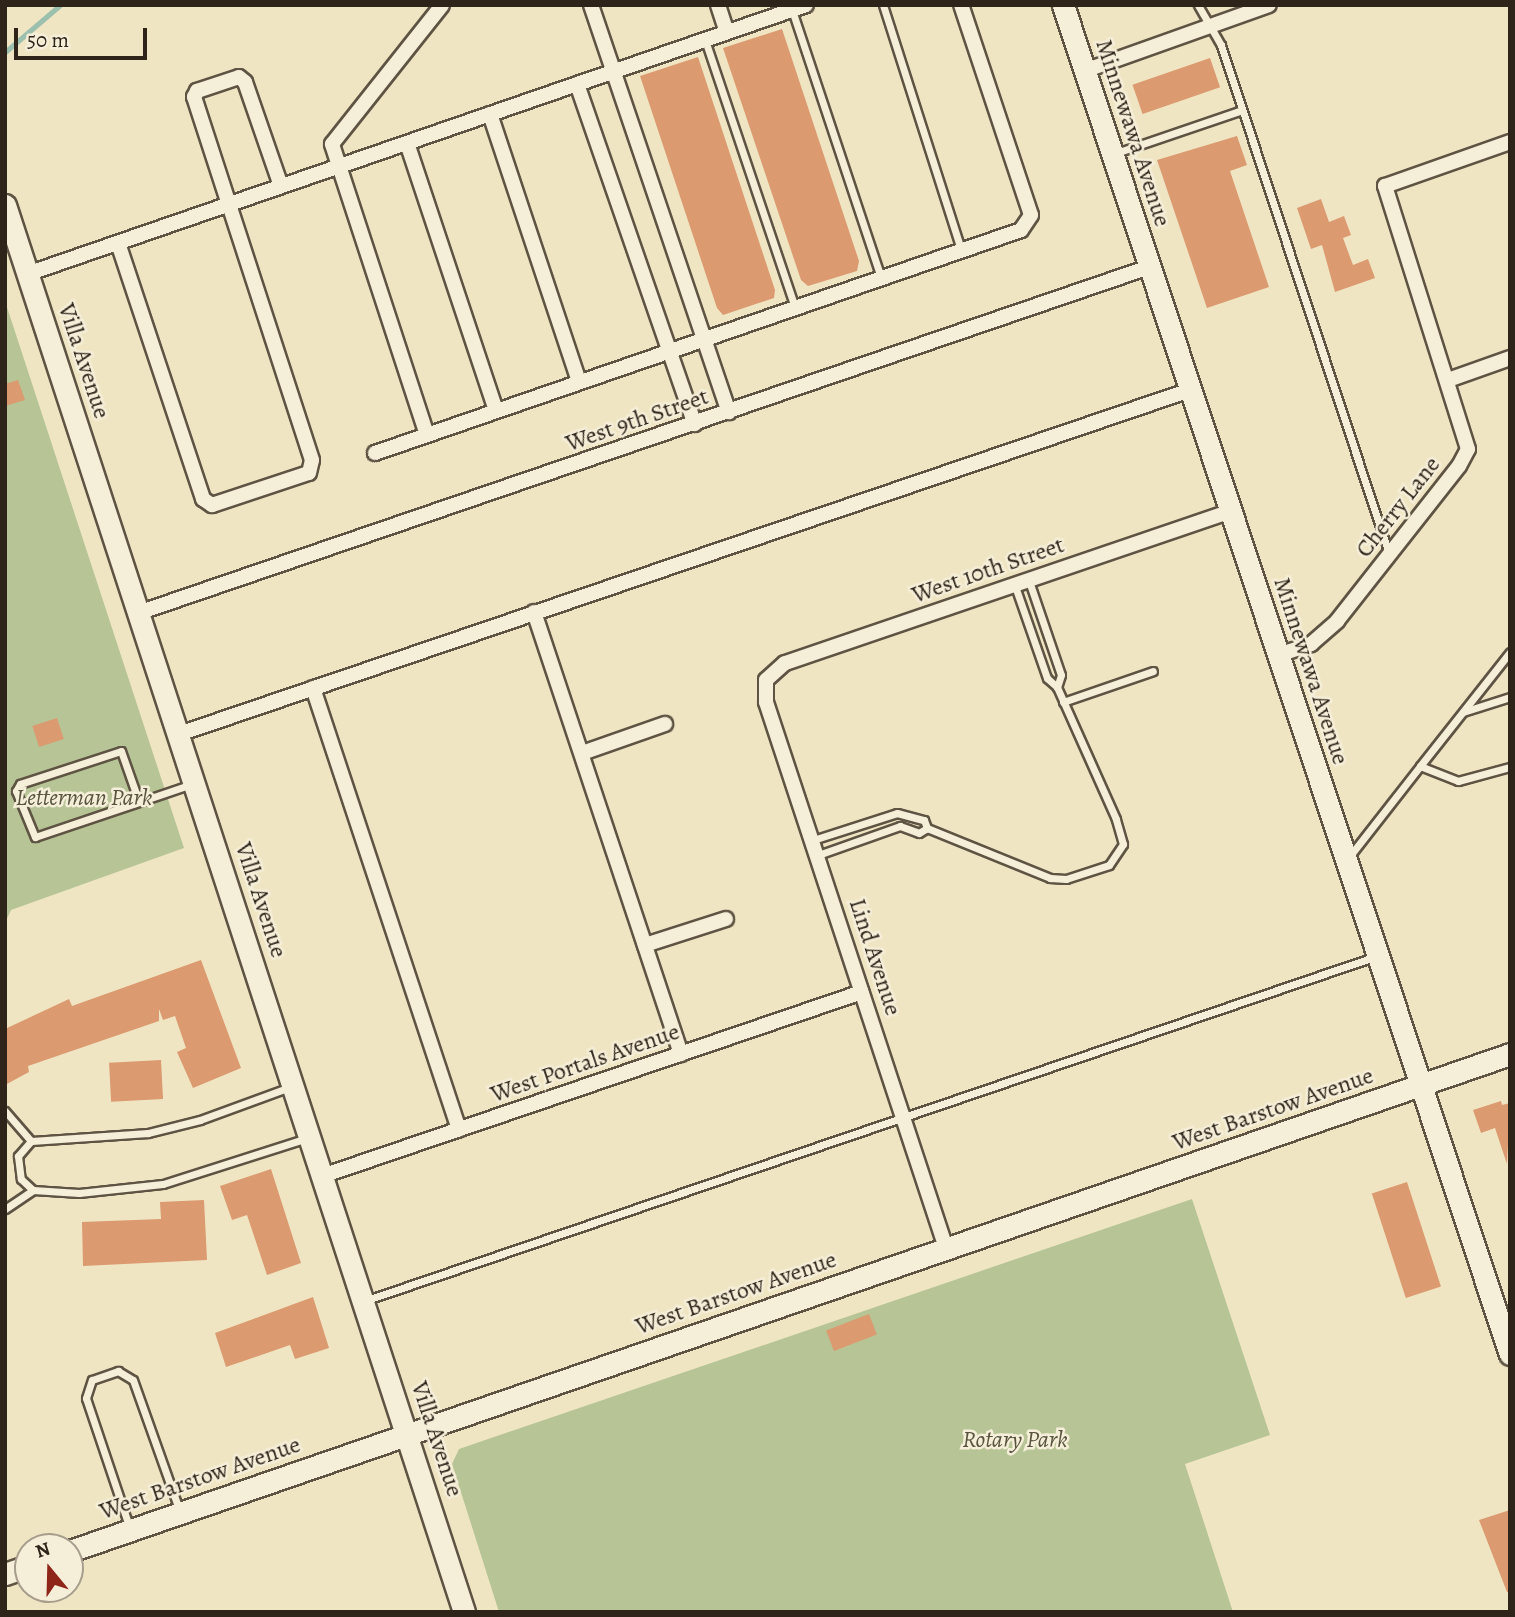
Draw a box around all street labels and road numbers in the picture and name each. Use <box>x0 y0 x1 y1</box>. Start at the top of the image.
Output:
street label: Minnewawa Avenue <box>1089 36 1177 230</box>
street label: Villa Avenue <box>52 300 116 422</box>
street label: West 9th Street <box>562 382 712 458</box>
street label: Cherry Lane <box>1350 451 1446 563</box>
street label: West 10th Street <box>908 530 1068 610</box>
street label: Minnewawa Avenue <box>1267 574 1355 768</box>
street label: Villa Avenue <box>229 839 293 961</box>
street label: Lind Avenue <box>843 895 907 1019</box>
street label: West Portals Avenue <box>487 1017 683 1109</box>
street label: West Barstow Avenue <box>1169 1061 1377 1157</box>
street label: West Barstow Avenue <box>632 1245 840 1341</box>
street label: Villa Avenue <box>405 1378 469 1500</box>
street label: West Barstow Avenue <box>96 1430 304 1526</box>

